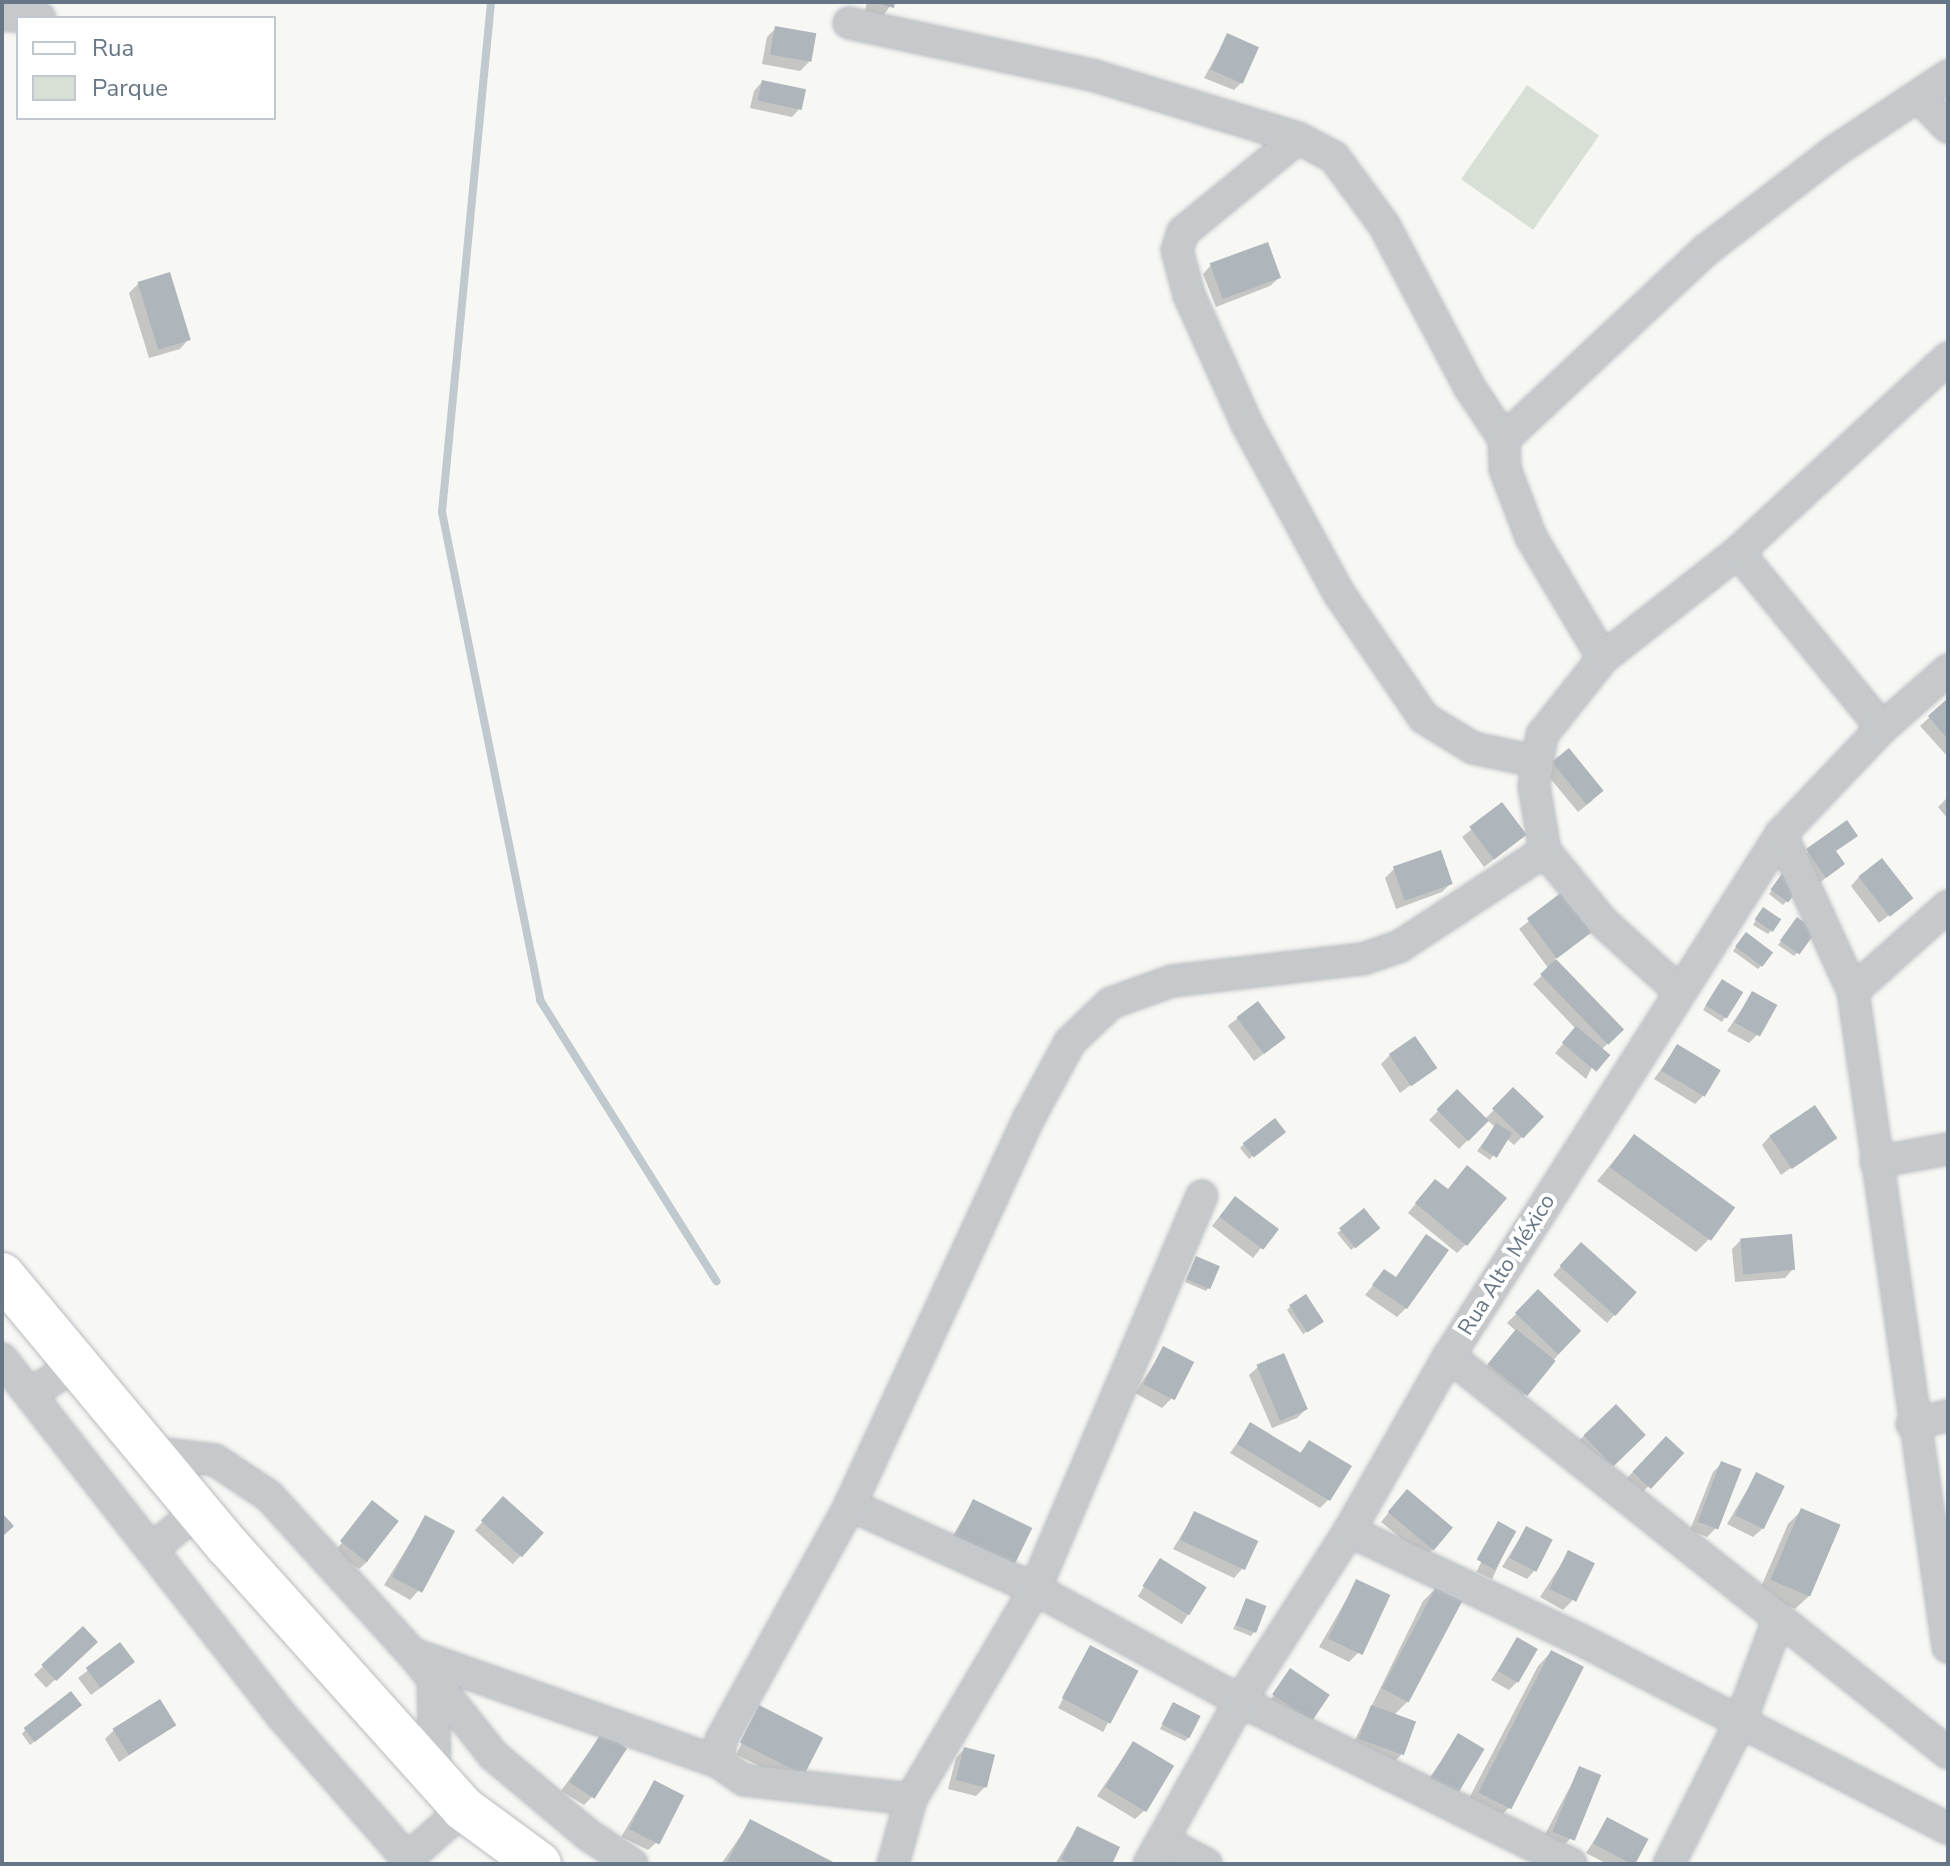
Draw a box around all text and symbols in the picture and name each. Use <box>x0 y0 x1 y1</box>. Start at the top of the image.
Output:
legend <box>16 16 276 120</box>
text: Rua <box>92 32 134 64</box>
text: Parque <box>92 72 168 104</box>
street label: Rua Alto México <box>1453 1190 1561 1340</box>

